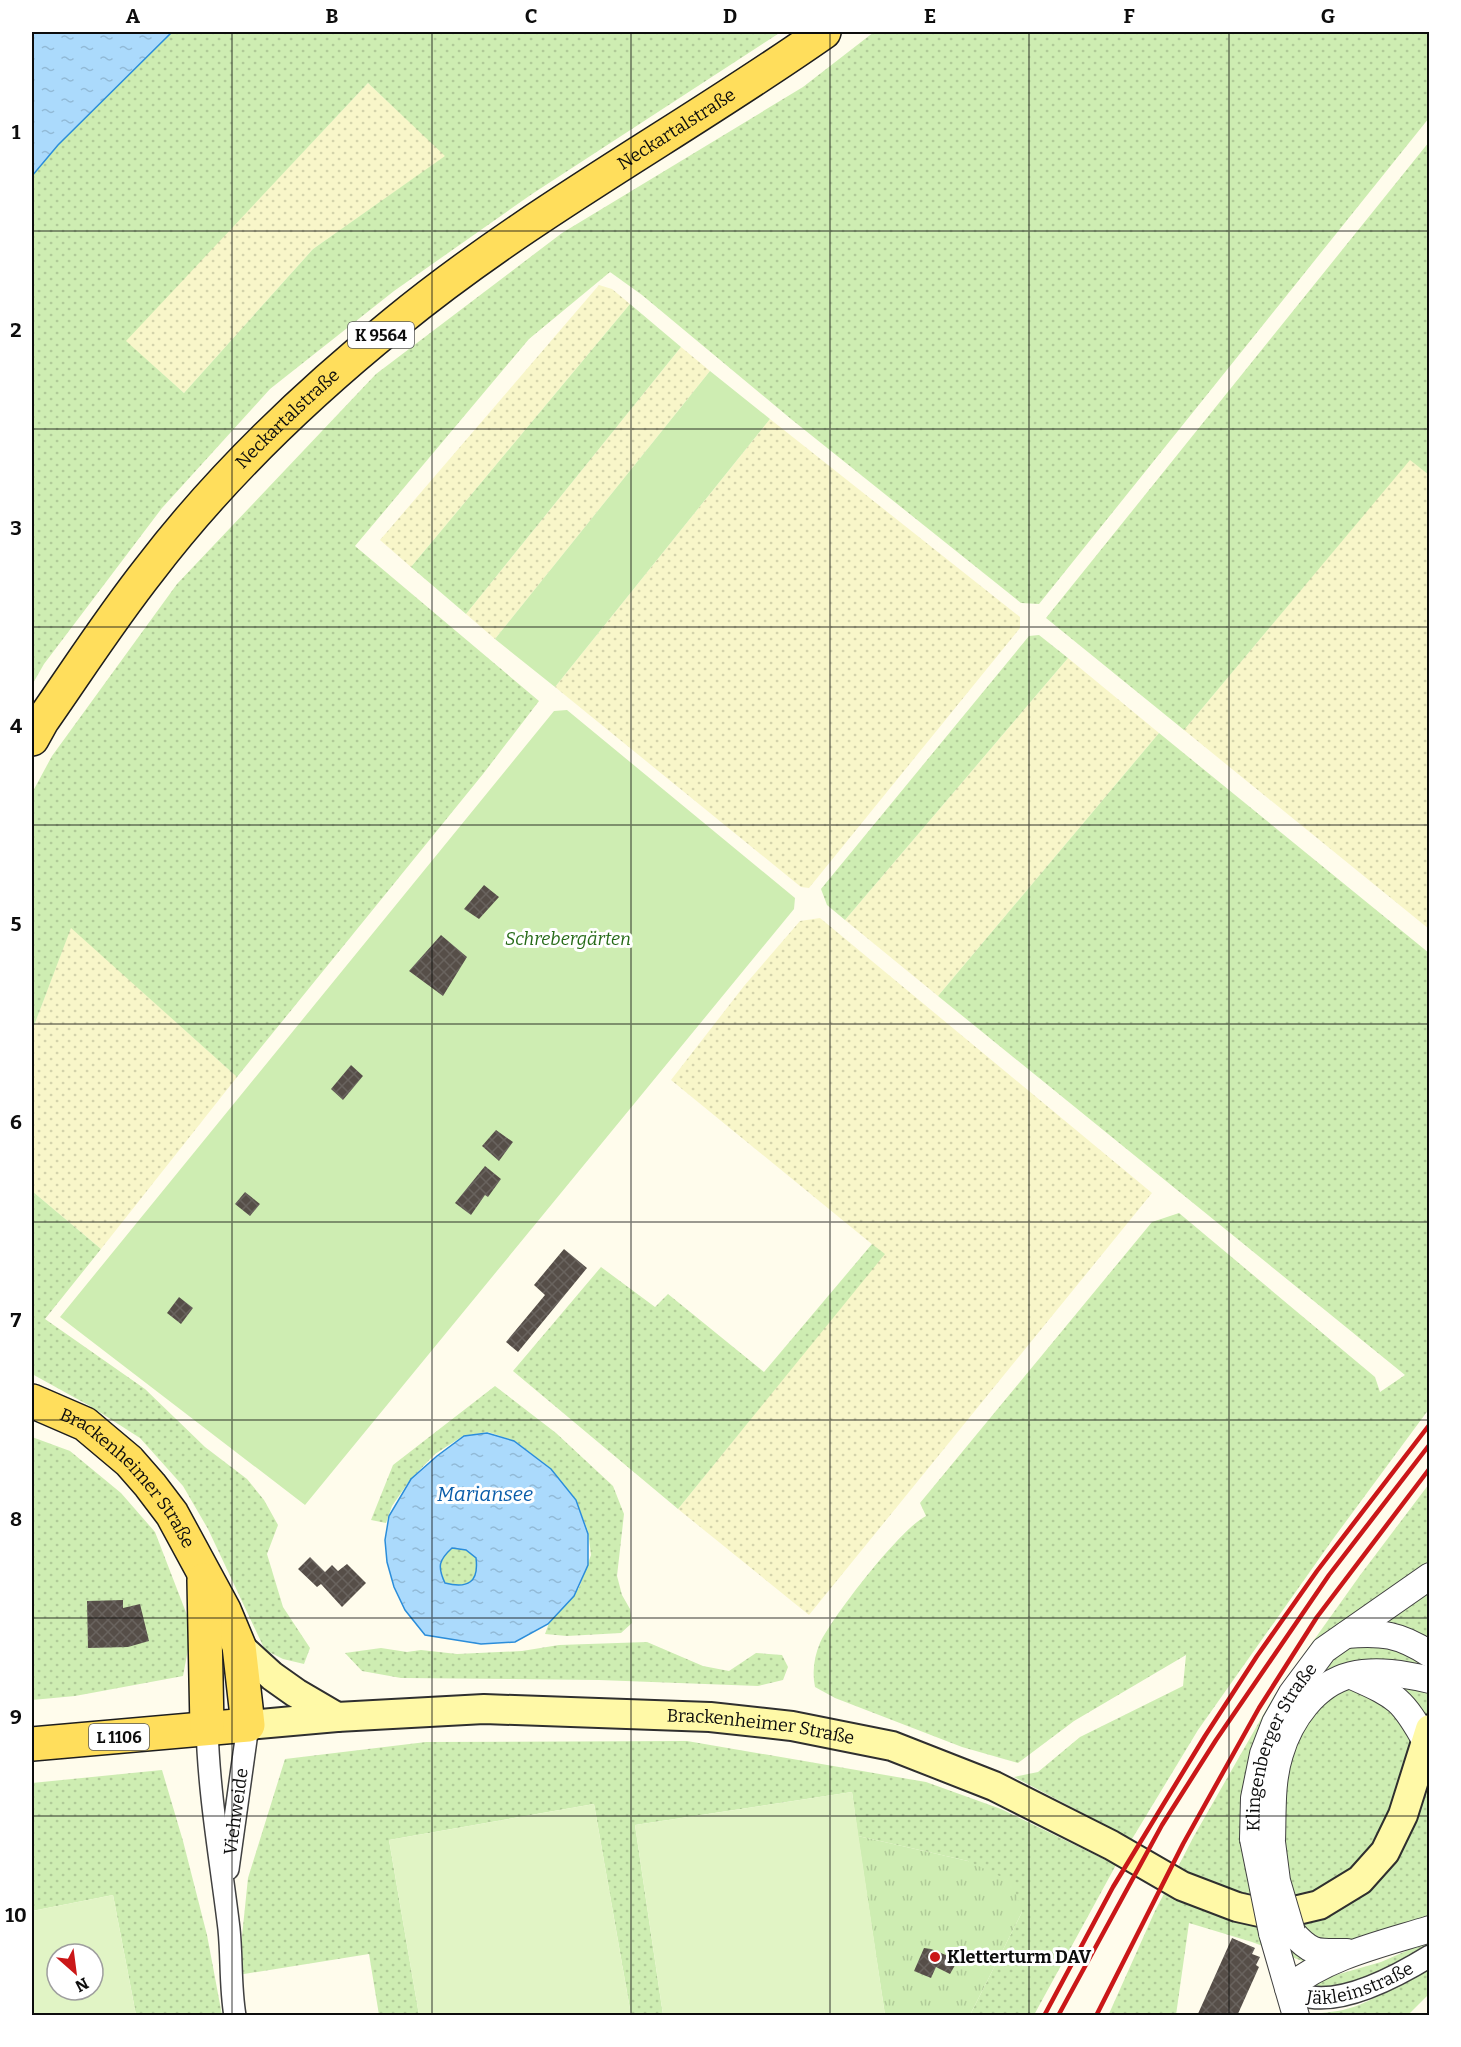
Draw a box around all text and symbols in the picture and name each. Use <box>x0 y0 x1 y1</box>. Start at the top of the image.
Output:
text: A <box>126 4 141 28</box>
text: B <box>326 4 339 28</box>
text: C <box>525 4 537 28</box>
text: D <box>723 4 737 28</box>
text: E <box>924 4 936 28</box>
text: F <box>1123 4 1135 28</box>
text: G <box>1321 4 1335 28</box>
street label: Neckartalstraße <box>613 83 739 175</box>
text: 1 <box>12 120 21 144</box>
text: 2 <box>10 318 22 342</box>
road number: K 9564 <box>348 322 414 348</box>
street label: Neckartalstraße <box>231 364 344 473</box>
text: 3 <box>10 516 22 540</box>
text: 4 <box>10 714 22 738</box>
text: 5 <box>11 912 22 936</box>
park label: Schrebergärten <box>505 928 631 950</box>
text: 6 <box>10 1110 22 1134</box>
text: 7 <box>11 1308 22 1332</box>
street label: Brackenheimer Straße <box>56 1403 199 1552</box>
water label: Mariansee <box>437 1482 533 1506</box>
text: 8 <box>10 1507 22 1531</box>
street label: Klingenberger Straße <box>1242 1659 1322 1832</box>
street label: Brackenheimer Straße <box>666 1704 856 1749</box>
text: 9 <box>10 1705 22 1729</box>
road number: L 1106 <box>89 1724 149 1750</box>
street label: Viehweide <box>219 1767 253 1856</box>
text: 10 <box>5 1903 27 1927</box>
north arrow <box>45 1942 105 2002</box>
place label: Kletterturm DAV <box>947 1946 1092 1968</box>
marker: Kletterturm DAV <box>928 1950 942 1964</box>
street label: Jäkleinstraße <box>1304 1957 1417 2009</box>
text: N <box>72 1974 92 1996</box>

